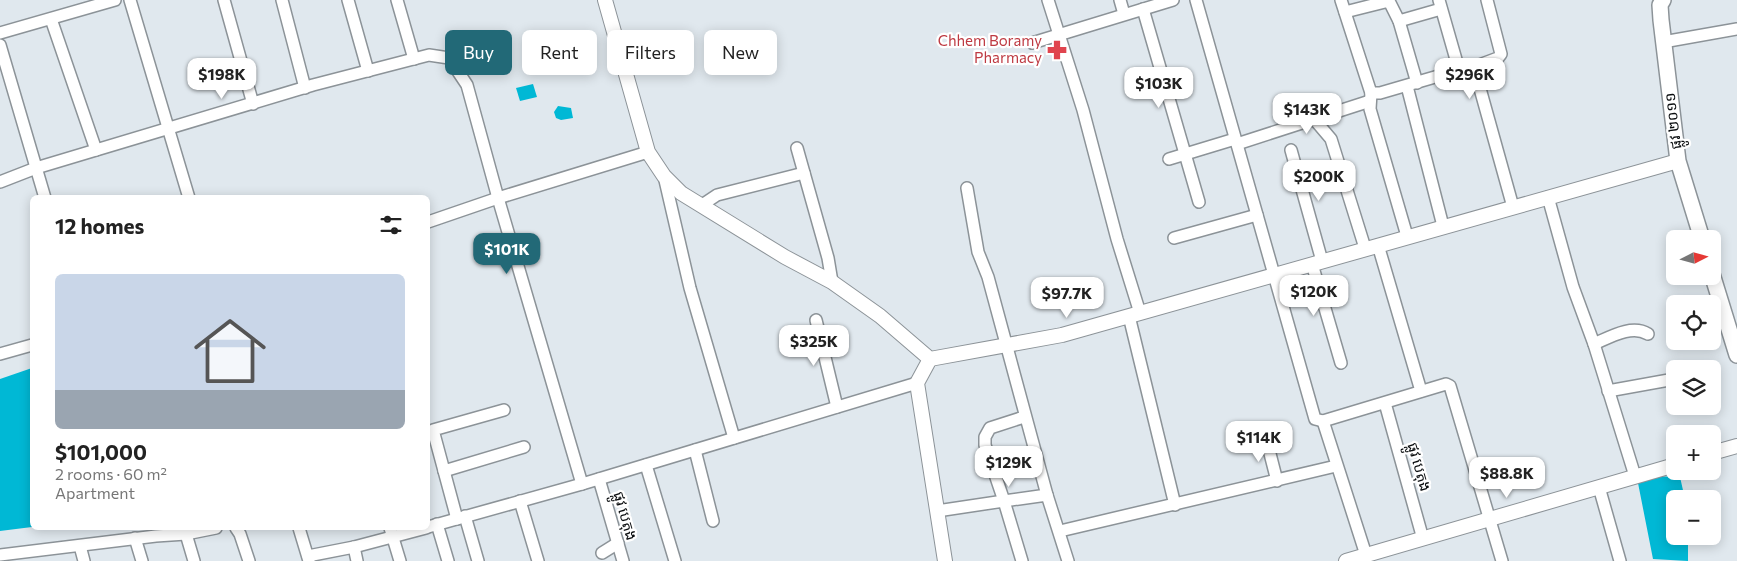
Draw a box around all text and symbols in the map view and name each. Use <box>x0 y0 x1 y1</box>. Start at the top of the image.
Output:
chip: Buy <box>445 30 512 75</box>
chip: Rent <box>522 30 597 75</box>
chip: Filters <box>607 30 694 75</box>
chip: New <box>704 30 777 75</box>
place label: Chhem Boramy Pharmacy <box>938 31 1042 66</box>
pharmacy icon: Chhem Boramy Pharmacy <box>1046 39 1068 61</box>
pin: $198K <box>187 58 257 100</box>
pin: $296K <box>1435 58 1505 100</box>
text: $198K <box>198 64 246 83</box>
text: $296K <box>1445 64 1495 83</box>
pin: $103K <box>1124 66 1194 109</box>
text: $103K <box>1135 73 1183 92</box>
street label: ផ្លូវ ២០១១ <box>1660 91 1690 151</box>
pin: $143K <box>1272 92 1342 135</box>
text: $143K <box>1284 99 1330 118</box>
pin: $200K <box>1284 160 1354 202</box>
text: $200K <box>1294 166 1344 185</box>
icon: filters <box>377 211 405 239</box>
text: 12 homes <box>55 213 144 238</box>
north arrow <box>1666 230 1721 285</box>
map controls <box>1666 230 1721 545</box>
pin: $101K <box>472 232 542 275</box>
text: $101K <box>484 239 530 258</box>
pin: $120K <box>1279 274 1349 317</box>
pin: $97.7K <box>1026 276 1108 319</box>
text: $120K <box>1290 281 1338 300</box>
text: $97.7K <box>1042 283 1092 302</box>
button: locate <box>1666 295 1721 350</box>
icon: home <box>185 306 275 396</box>
pin: $325K <box>779 324 849 367</box>
text: $325K <box>790 331 838 350</box>
button: layers <box>1666 360 1721 415</box>
pin: $114K <box>1224 420 1294 463</box>
button: + <box>1666 425 1721 480</box>
text: $114K <box>1237 427 1281 446</box>
text: $101,000 <box>55 439 147 464</box>
street label: ផ្លូវ បេតុង <box>1399 440 1436 495</box>
pin: $129K <box>974 446 1044 488</box>
text: $129K <box>986 452 1032 471</box>
pin: $88.8K <box>1466 456 1548 499</box>
text: $88.8K <box>1480 463 1534 482</box>
text: 2 rooms · 60 m² <box>55 464 167 483</box>
text: Apartment <box>55 483 135 502</box>
street label: ផ្លូវ បេតុង <box>605 489 642 544</box>
button: − <box>1666 490 1721 545</box>

